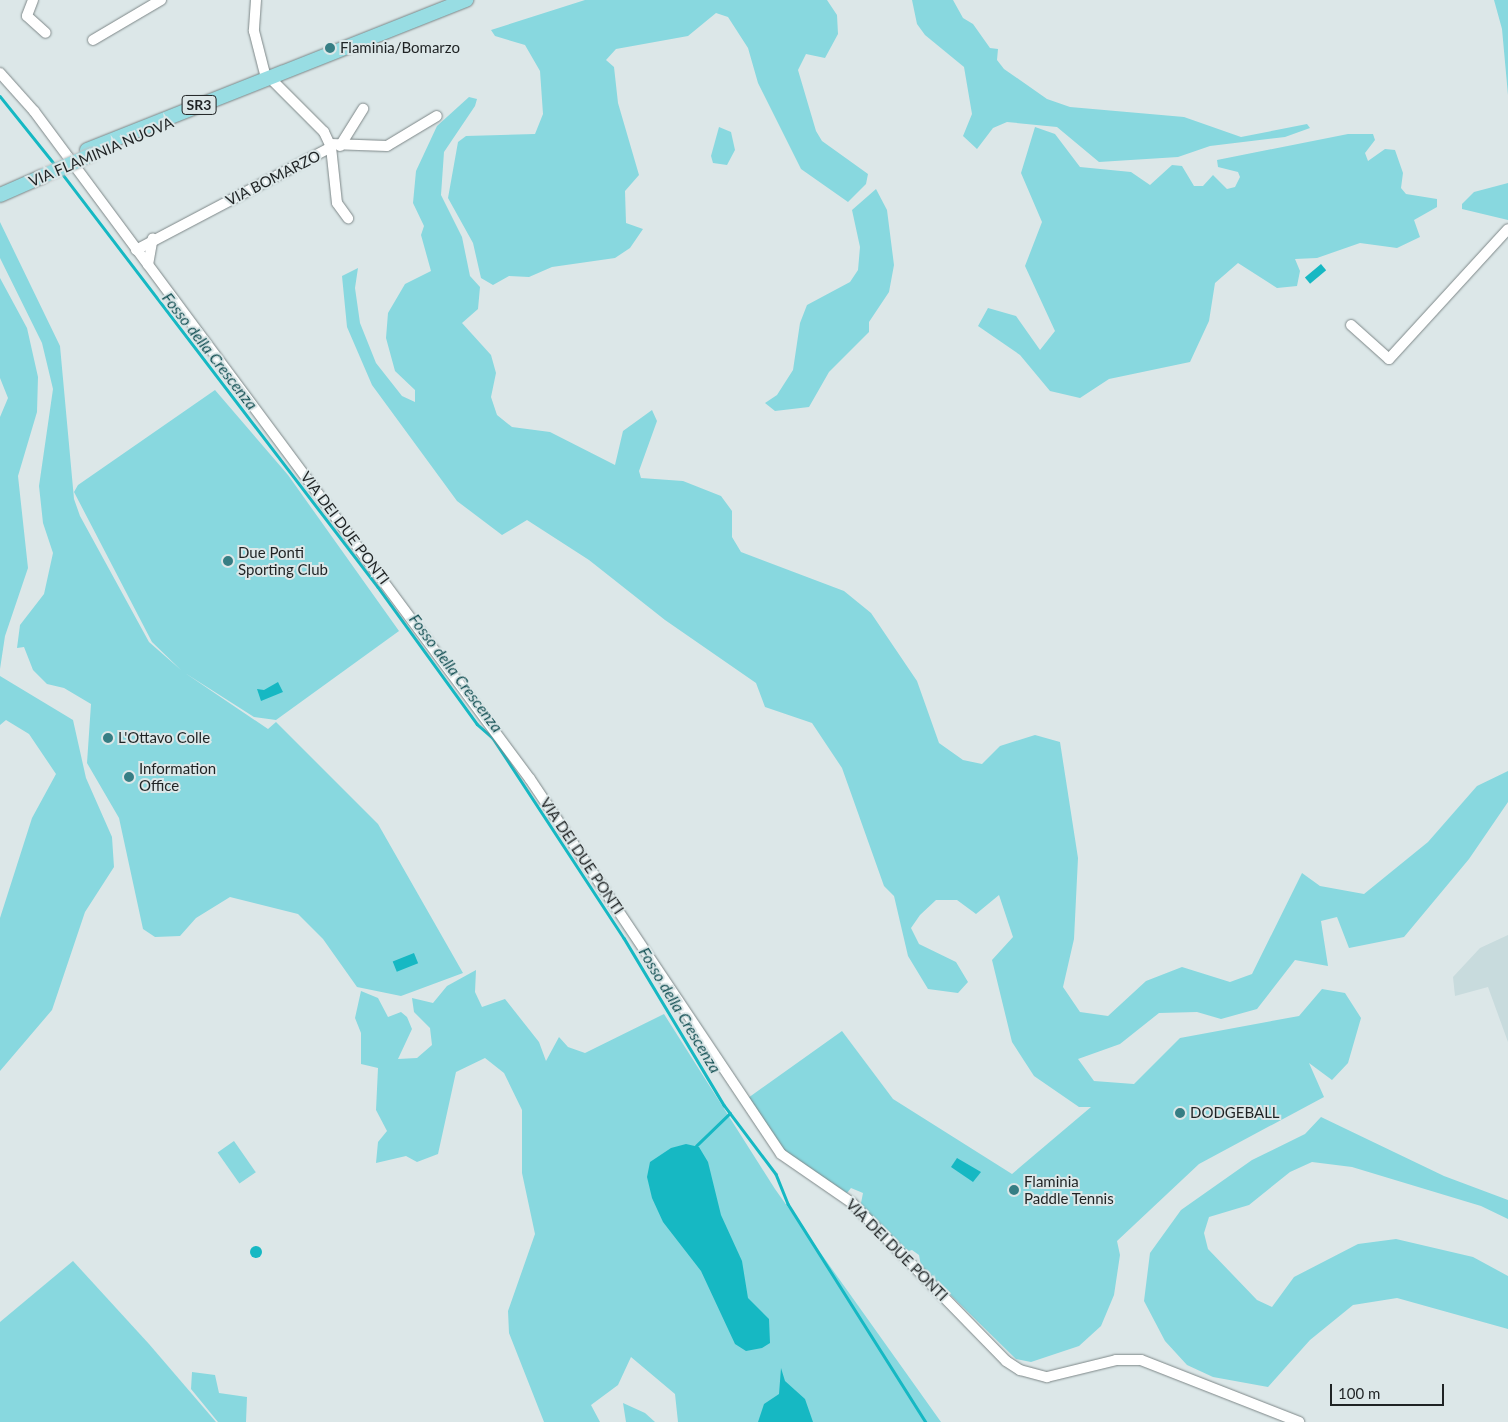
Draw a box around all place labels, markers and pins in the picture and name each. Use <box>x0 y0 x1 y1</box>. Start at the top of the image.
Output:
place label: Flaminia/Bomarzo <box>340 39 460 57</box>
marker: Flaminia/Bomarzo <box>324 42 336 54</box>
place label: Due Ponti Sporting Club <box>238 543 328 578</box>
marker: Due Ponti Sporting Club <box>222 555 234 567</box>
place label: L'Ottavo Colle <box>118 729 210 747</box>
marker: L'Ottavo Colle <box>102 732 114 744</box>
place label: Information Office <box>139 759 216 794</box>
marker: Information Office <box>123 771 135 783</box>
place label: DODGEBALL <box>1190 1104 1280 1122</box>
marker: DODGEBALL <box>1174 1107 1186 1119</box>
place label: Flaminia Paddle Tennis <box>1024 1172 1114 1207</box>
marker: Flaminia Paddle Tennis <box>1008 1184 1020 1196</box>

